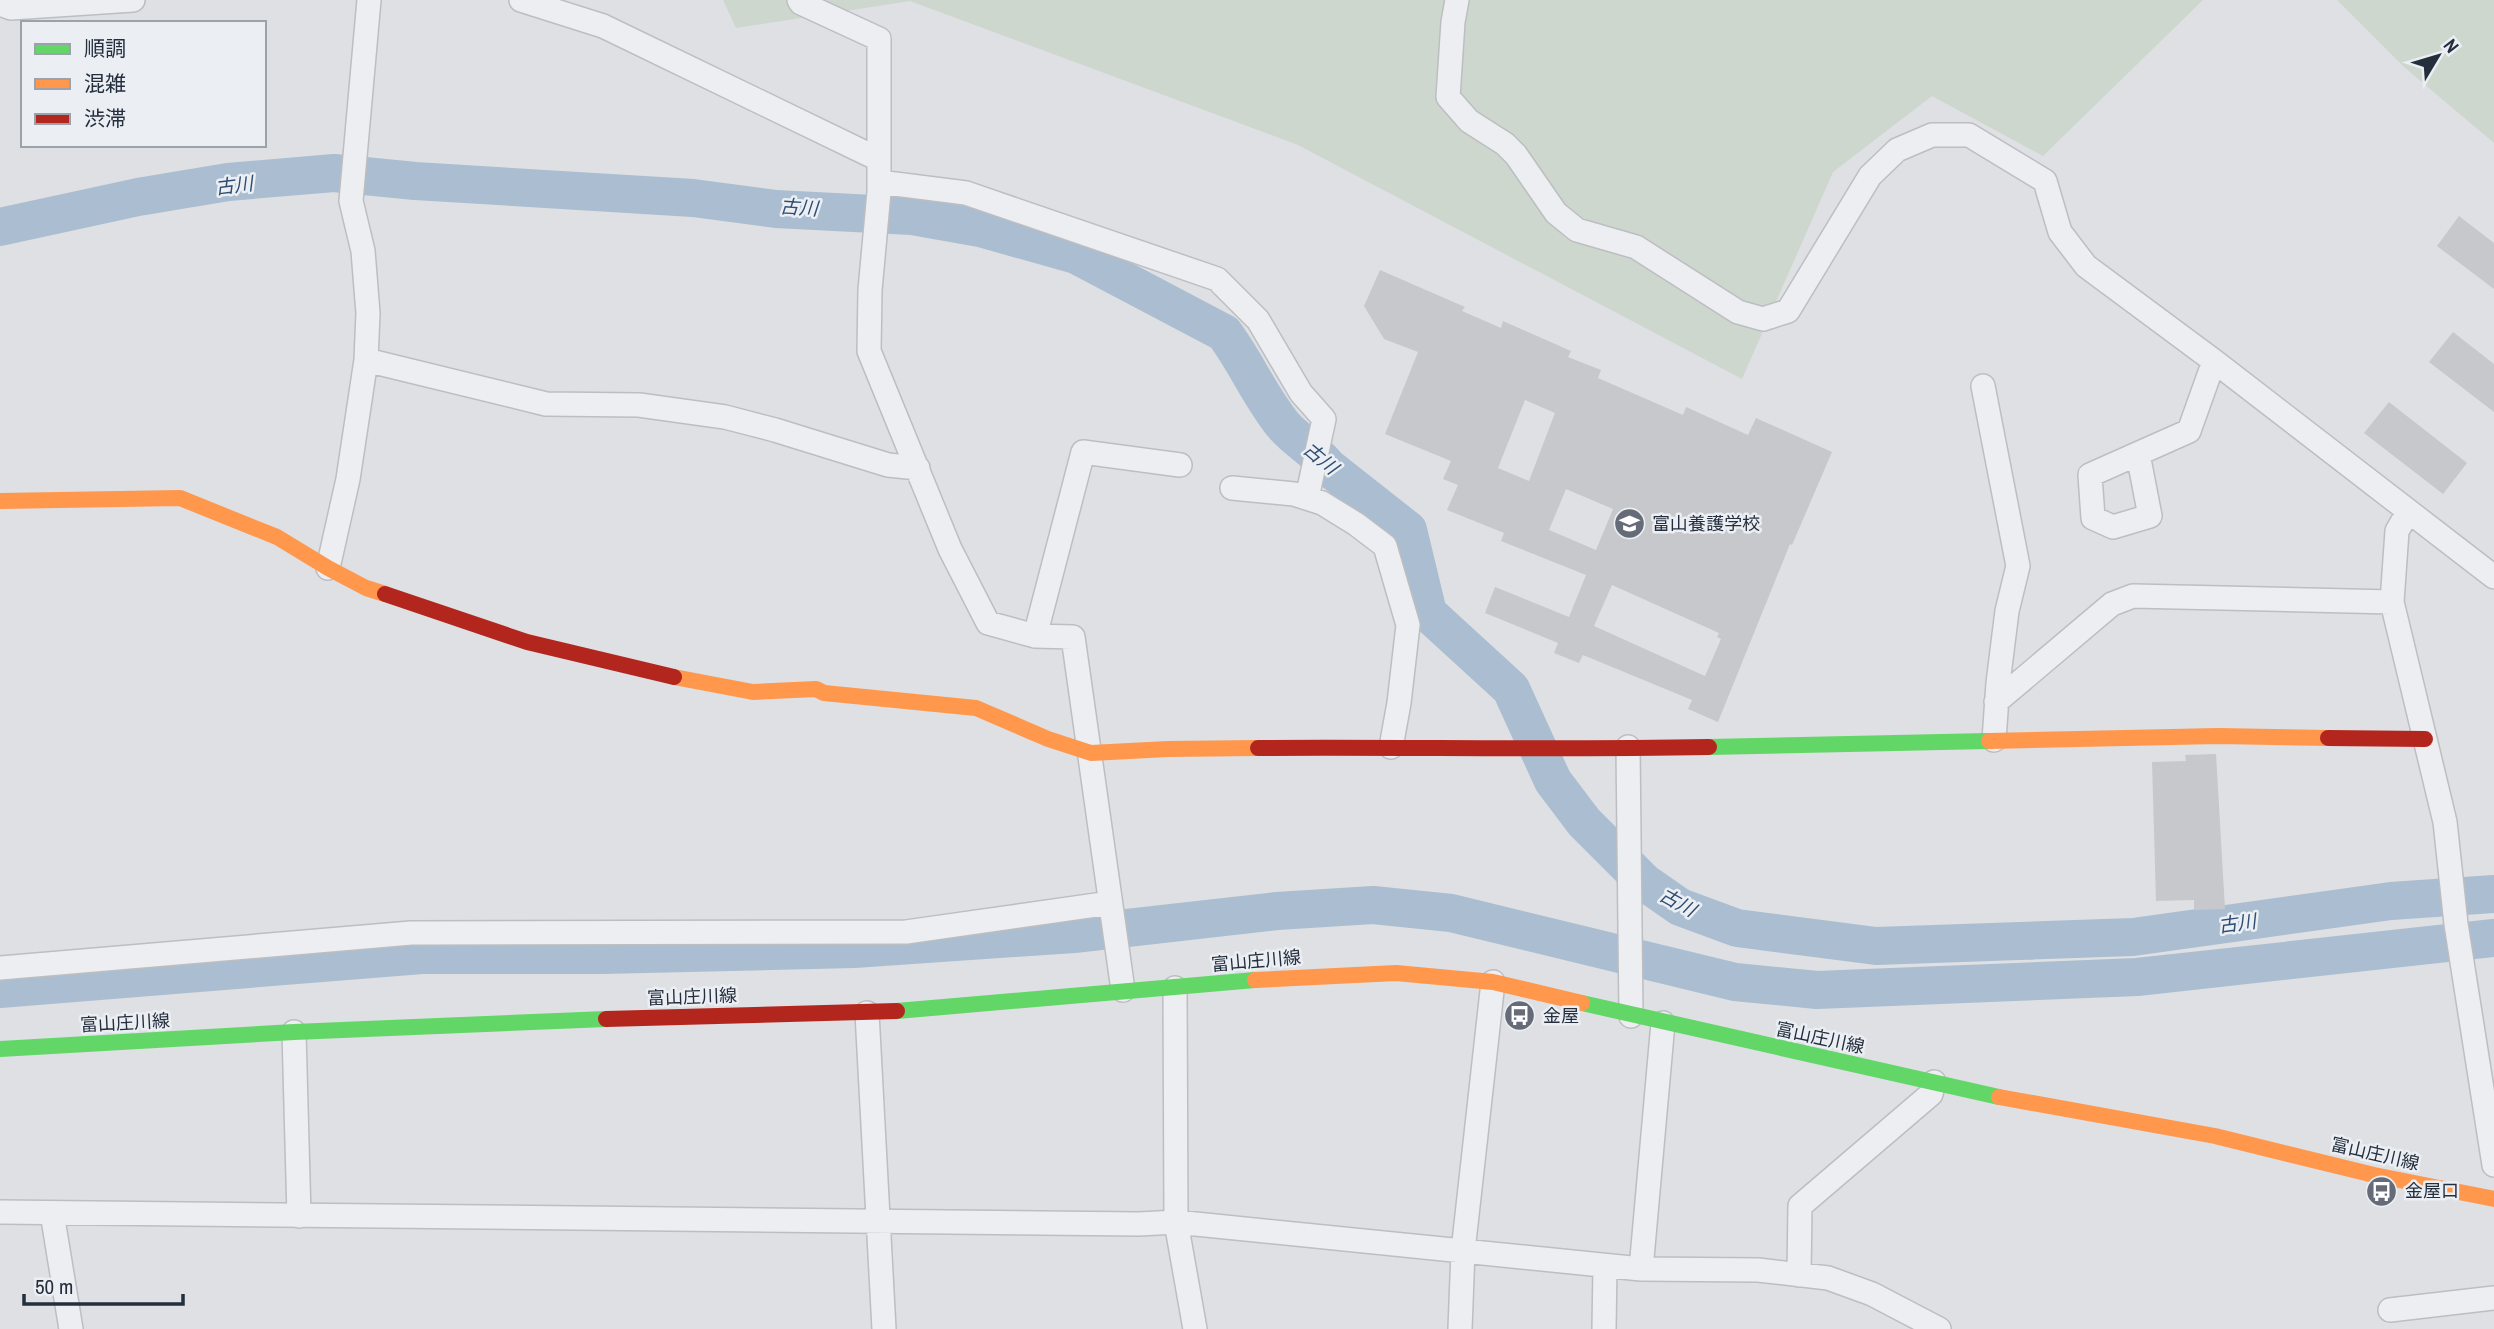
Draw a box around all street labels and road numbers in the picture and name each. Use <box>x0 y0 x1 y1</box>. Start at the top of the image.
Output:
street label: 富山庄川線 <box>1210 944 1302 977</box>
street label: 富山庄川線 <box>647 982 737 1011</box>
street label: 富山庄川線 <box>79 1008 171 1037</box>
street label: 富山庄川線 <box>1773 1016 1867 1059</box>
street label: 富山庄川線 <box>2328 1131 2422 1176</box>

